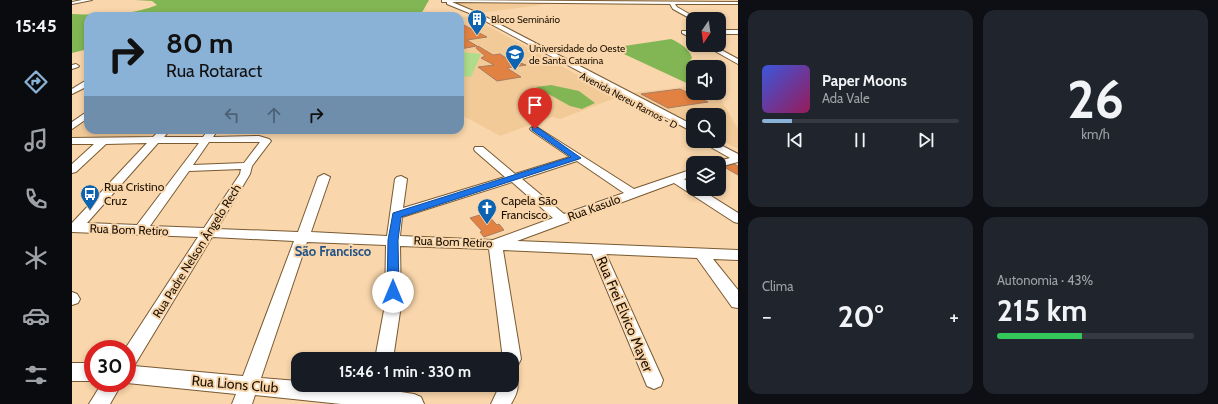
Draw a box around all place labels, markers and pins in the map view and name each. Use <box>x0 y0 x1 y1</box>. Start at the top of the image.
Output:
building icon: Bloco Seminário <box>466 8 488 36</box>
place label: Bloco Seminário <box>491 13 560 26</box>
place label: Universidade do Oeste de Santa Catarina <box>529 42 625 67</box>
school or university icon: Universidade do Oeste de Santa Catarina <box>504 43 526 71</box>
pin <box>518 88 552 129</box>
place label: Rua Cristino Cruz <box>104 179 165 208</box>
bus stop icon: Rua Cristino Cruz <box>79 183 101 211</box>
place label: Capela São Francisco <box>501 193 558 222</box>
church icon: Capela São Francisco <box>476 197 498 225</box>

